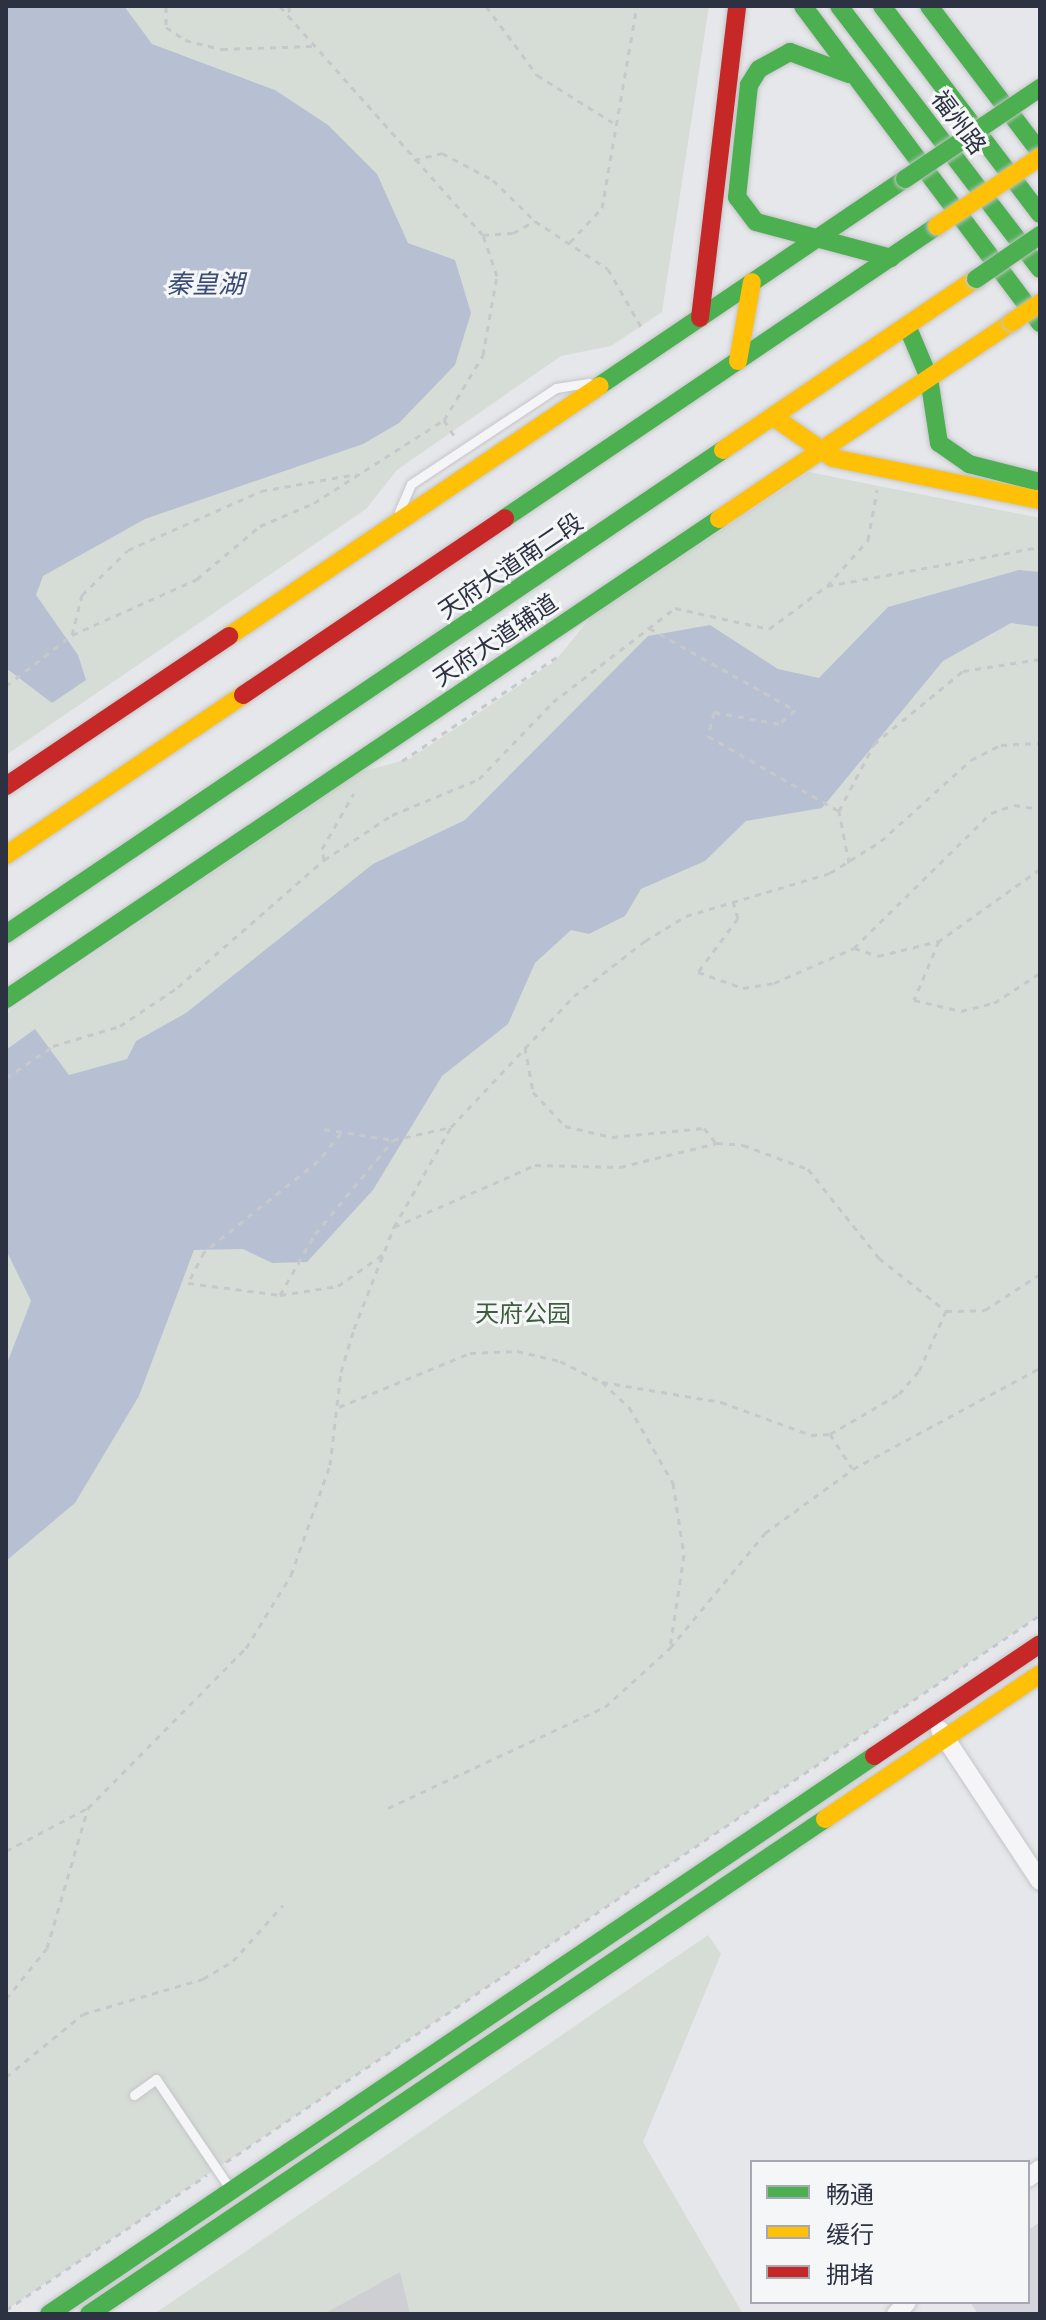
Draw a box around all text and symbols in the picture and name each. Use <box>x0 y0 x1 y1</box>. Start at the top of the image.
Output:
street label: 福州路 <box>925 86 991 160</box>
water label: 秦皇湖 <box>166 269 244 301</box>
street label: 天府大道南二段 <box>433 508 589 626</box>
street label: 天府大道辅道 <box>428 589 564 693</box>
park label: 天府公园 <box>475 1301 571 1329</box>
legend <box>750 2160 1030 2304</box>
text: 畅通 <box>826 2181 874 2209</box>
text: 缓行 <box>826 2221 874 2249</box>
text: 拥堵 <box>826 2261 874 2289</box>

